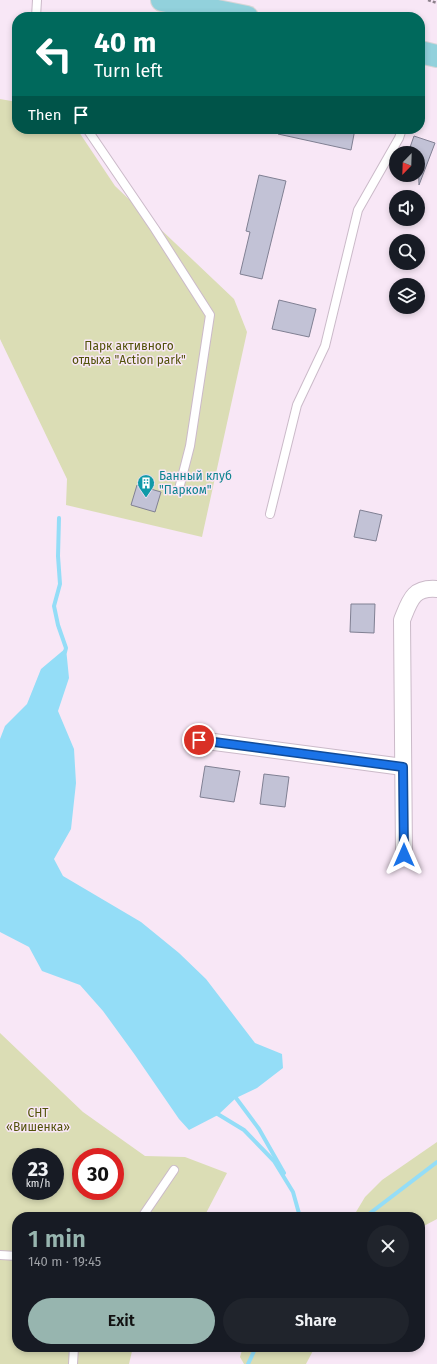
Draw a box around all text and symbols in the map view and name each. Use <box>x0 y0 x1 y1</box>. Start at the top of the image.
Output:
text: 40 m <box>94 26 157 59</box>
icon: left <box>28 28 80 80</box>
text: Turn left <box>94 60 163 82</box>
icon: arrive <box>70 104 92 126</box>
text: Then <box>28 106 62 124</box>
north arrow <box>389 146 425 182</box>
map controls <box>389 146 425 314</box>
button: sound <box>389 190 425 226</box>
button: search <box>389 234 425 270</box>
button: layers <box>389 278 425 314</box>
park label: Парк активного отдыха "Action park" <box>72 339 186 367</box>
place label: Банный клуб "Парком" <box>159 469 232 497</box>
building icon: Банный клуб "Парком" <box>136 473 156 498</box>
pin <box>182 723 216 757</box>
icon: arrive <box>188 729 210 751</box>
position arrow <box>383 834 425 876</box>
park label: СНТ «Вишенка» <box>6 1106 70 1134</box>
speed limit sign: 30 <box>72 1148 124 1200</box>
text: 23 <box>28 1157 48 1181</box>
text: km/h <box>26 1178 50 1190</box>
text: 1 min <box>28 1225 86 1253</box>
button: close <box>367 1225 409 1267</box>
text: 140 m · 19:45 <box>28 1254 101 1269</box>
button: Exit <box>28 1298 215 1344</box>
button: Share <box>223 1298 409 1344</box>

